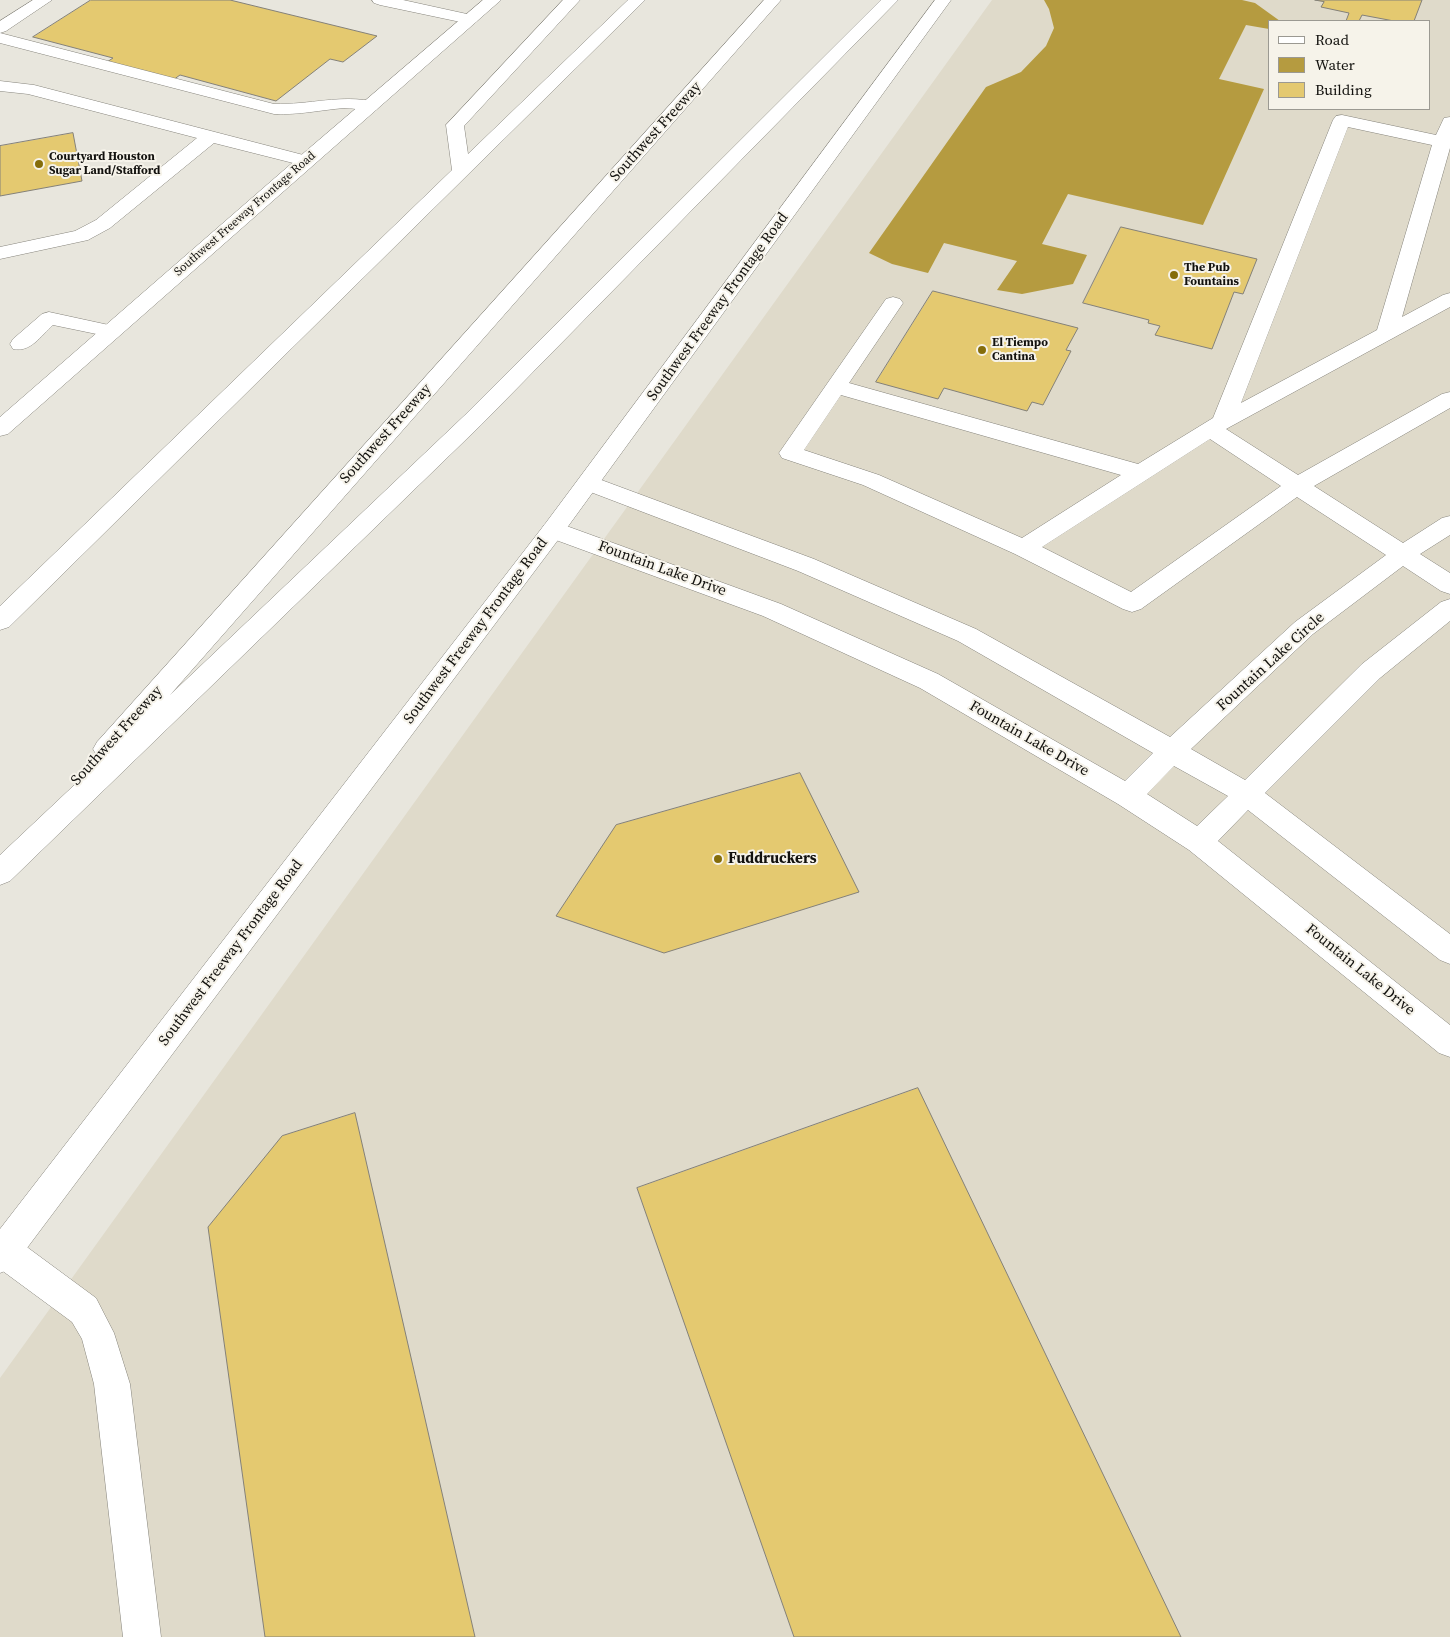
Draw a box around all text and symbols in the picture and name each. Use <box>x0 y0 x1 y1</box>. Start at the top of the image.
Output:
legend <box>1268 20 1430 110</box>
text: Road <box>1315 29 1349 50</box>
text: Water <box>1315 54 1355 75</box>
street label: Southwest Freeway <box>607 79 705 185</box>
text: Building <box>1315 79 1372 100</box>
street label: Southwest Freeway Frontage Road <box>171 149 319 279</box>
place label: Courtyard Houston Sugar Land/Stafford <box>49 150 160 178</box>
marker: Courtyard Houston Sugar Land/Stafford <box>33 158 45 170</box>
street label: Southwest Freeway Frontage Road <box>644 209 792 405</box>
place label: The Pub Fountains <box>1184 261 1239 289</box>
marker: The Pub Fountains <box>1168 269 1180 281</box>
place label: El Tiempo Cantina <box>992 336 1048 364</box>
marker: El Tiempo Cantina <box>976 344 988 356</box>
street label: Southwest Freeway <box>337 381 435 487</box>
street label: Southwest Freeway Frontage Road <box>400 534 552 728</box>
street label: Fountain Lake Drive <box>595 537 729 601</box>
street label: Fountain Lake Circle <box>1214 609 1328 715</box>
street label: Southwest Freeway <box>68 683 166 789</box>
street label: Fountain Lake Drive <box>966 697 1092 781</box>
place label: Fuddruckers <box>728 850 817 868</box>
marker: Fuddruckers <box>712 853 724 865</box>
street label: Southwest Freeway Frontage Road <box>155 856 307 1050</box>
street label: Fountain Lake Drive <box>1302 920 1418 1020</box>

